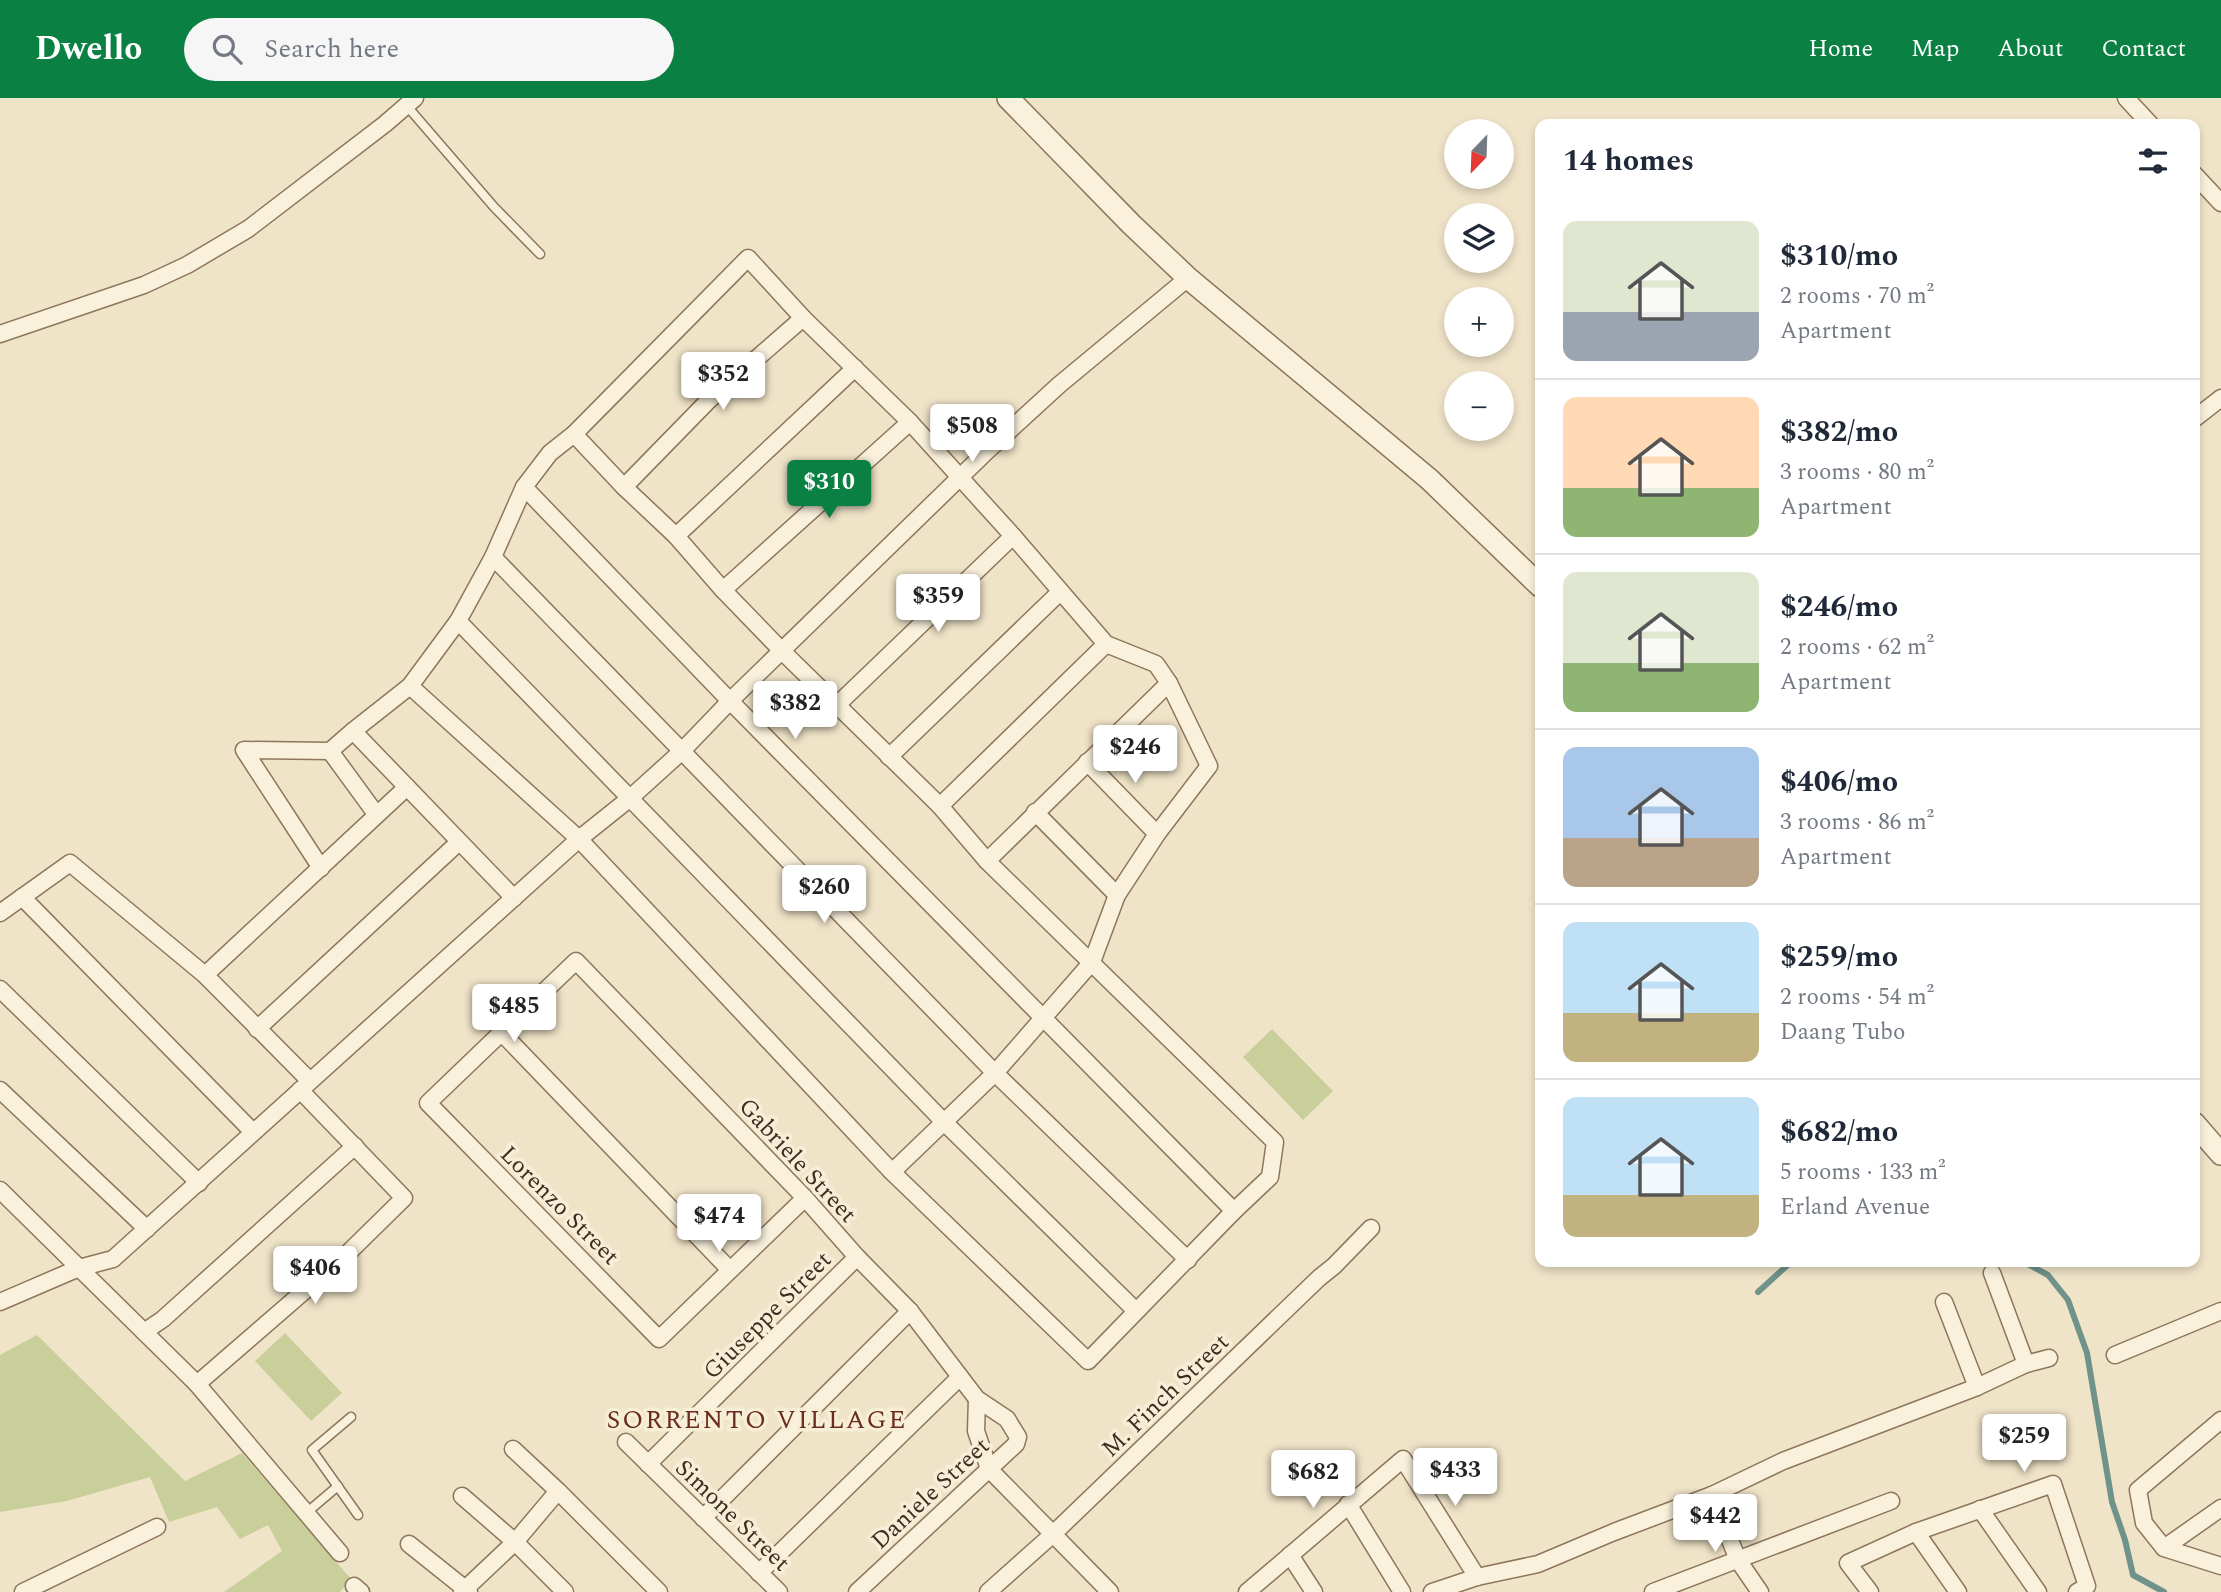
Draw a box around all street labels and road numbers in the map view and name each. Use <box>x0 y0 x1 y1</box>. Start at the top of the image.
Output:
street label: Gabriele Street <box>730 1090 865 1231</box>
street label: Lorenzo Street <box>491 1138 627 1274</box>
street label: Giuseppe Street <box>695 1243 840 1388</box>
street label: M. Finch Street <box>1094 1325 1238 1466</box>
street label: Daniele Street <box>863 1429 998 1558</box>
street label: Simone Street <box>666 1451 798 1580</box>

